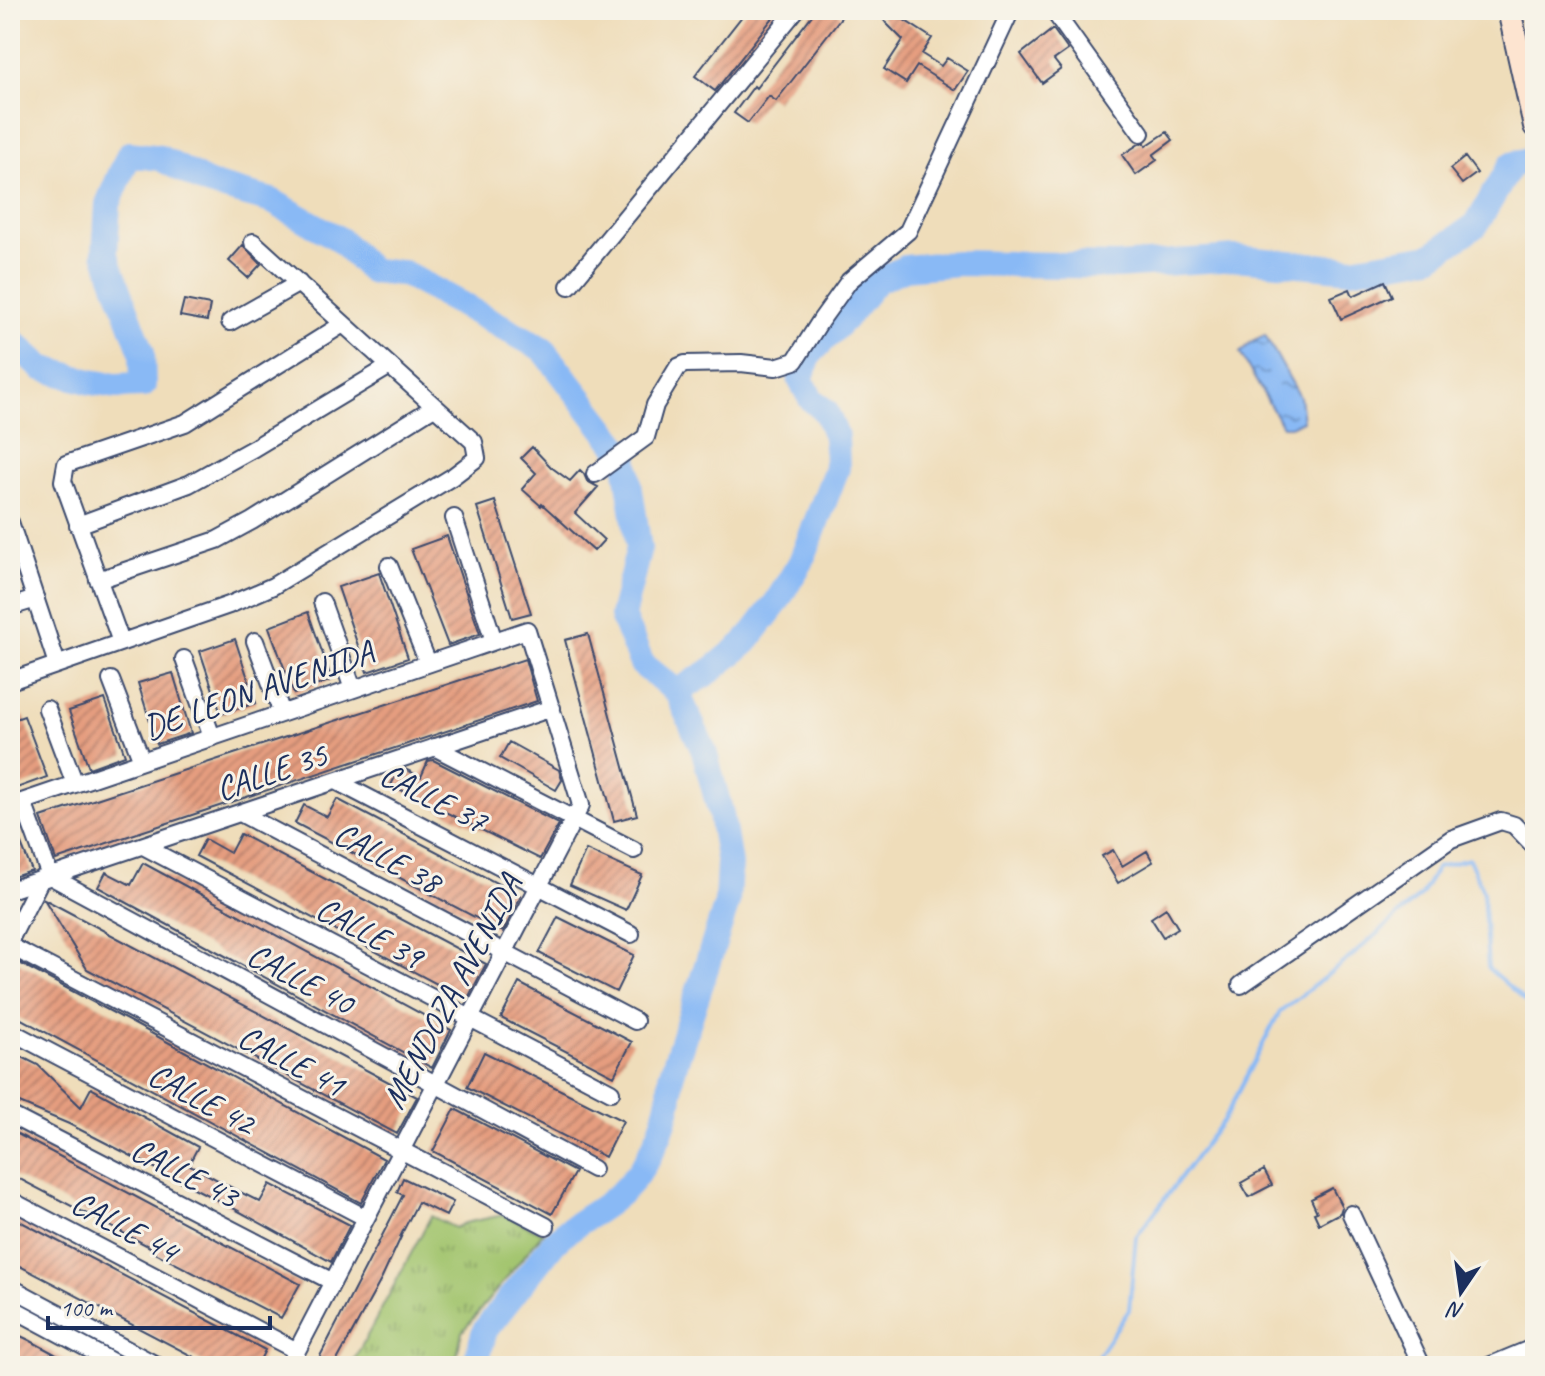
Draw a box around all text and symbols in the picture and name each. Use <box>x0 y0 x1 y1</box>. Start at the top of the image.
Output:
street label: DE LEON AVENIDA <box>137 629 381 749</box>
street label: CALLE 35 <box>210 732 334 810</box>
street label: CALLE 37 <box>373 752 496 843</box>
street label: CALLE 38 <box>327 812 452 905</box>
street label: MENDOZA AVENIDA <box>372 865 532 1116</box>
street label: CALLE 39 <box>309 887 433 980</box>
street label: CALLE 40 <box>240 933 364 1026</box>
street label: CALLE 41 <box>231 1015 354 1107</box>
street label: CALLE 42 <box>141 1053 265 1146</box>
street label: CALLE 43 <box>124 1127 248 1219</box>
street label: CALLE 44 <box>64 1181 189 1274</box>
north arrow <box>1421 1252 1501 1332</box>
scale bar <box>48 1280 270 1330</box>
text: 100 m <box>60 1293 114 1323</box>
text: N <box>1444 1295 1467 1326</box>

